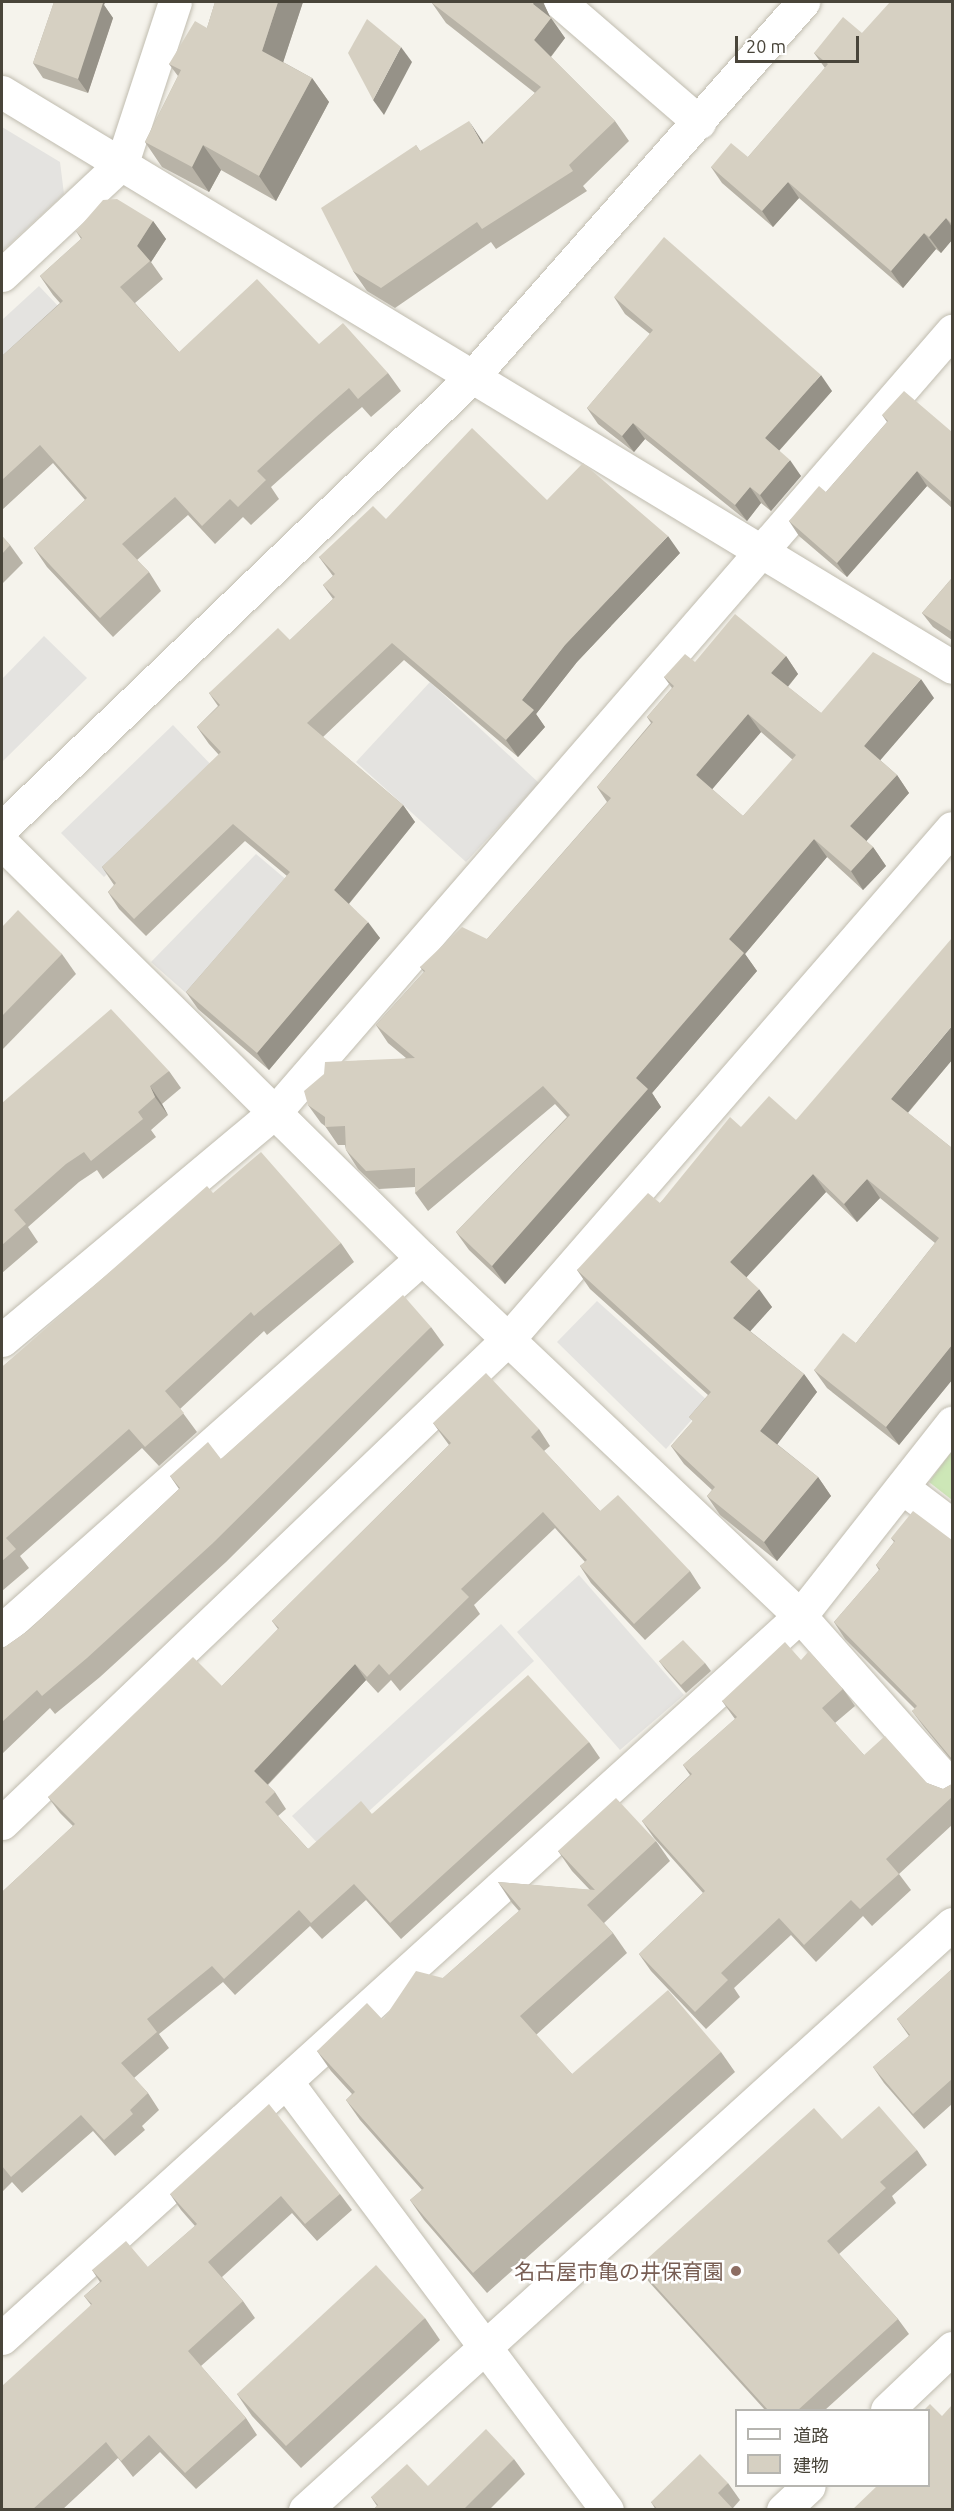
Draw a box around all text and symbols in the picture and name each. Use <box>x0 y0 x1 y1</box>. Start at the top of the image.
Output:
scale bar <box>738 24 862 62</box>
text: 20 m <box>746 36 786 56</box>
place label: 名古屋市亀の井保育園 <box>514 2258 724 2284</box>
marker: 名古屋市亀の井保育園 <box>729 2264 743 2278</box>
legend <box>735 2409 930 2487</box>
text: 道路 <box>793 2425 829 2445</box>
text: 建物 <box>793 2455 829 2475</box>

